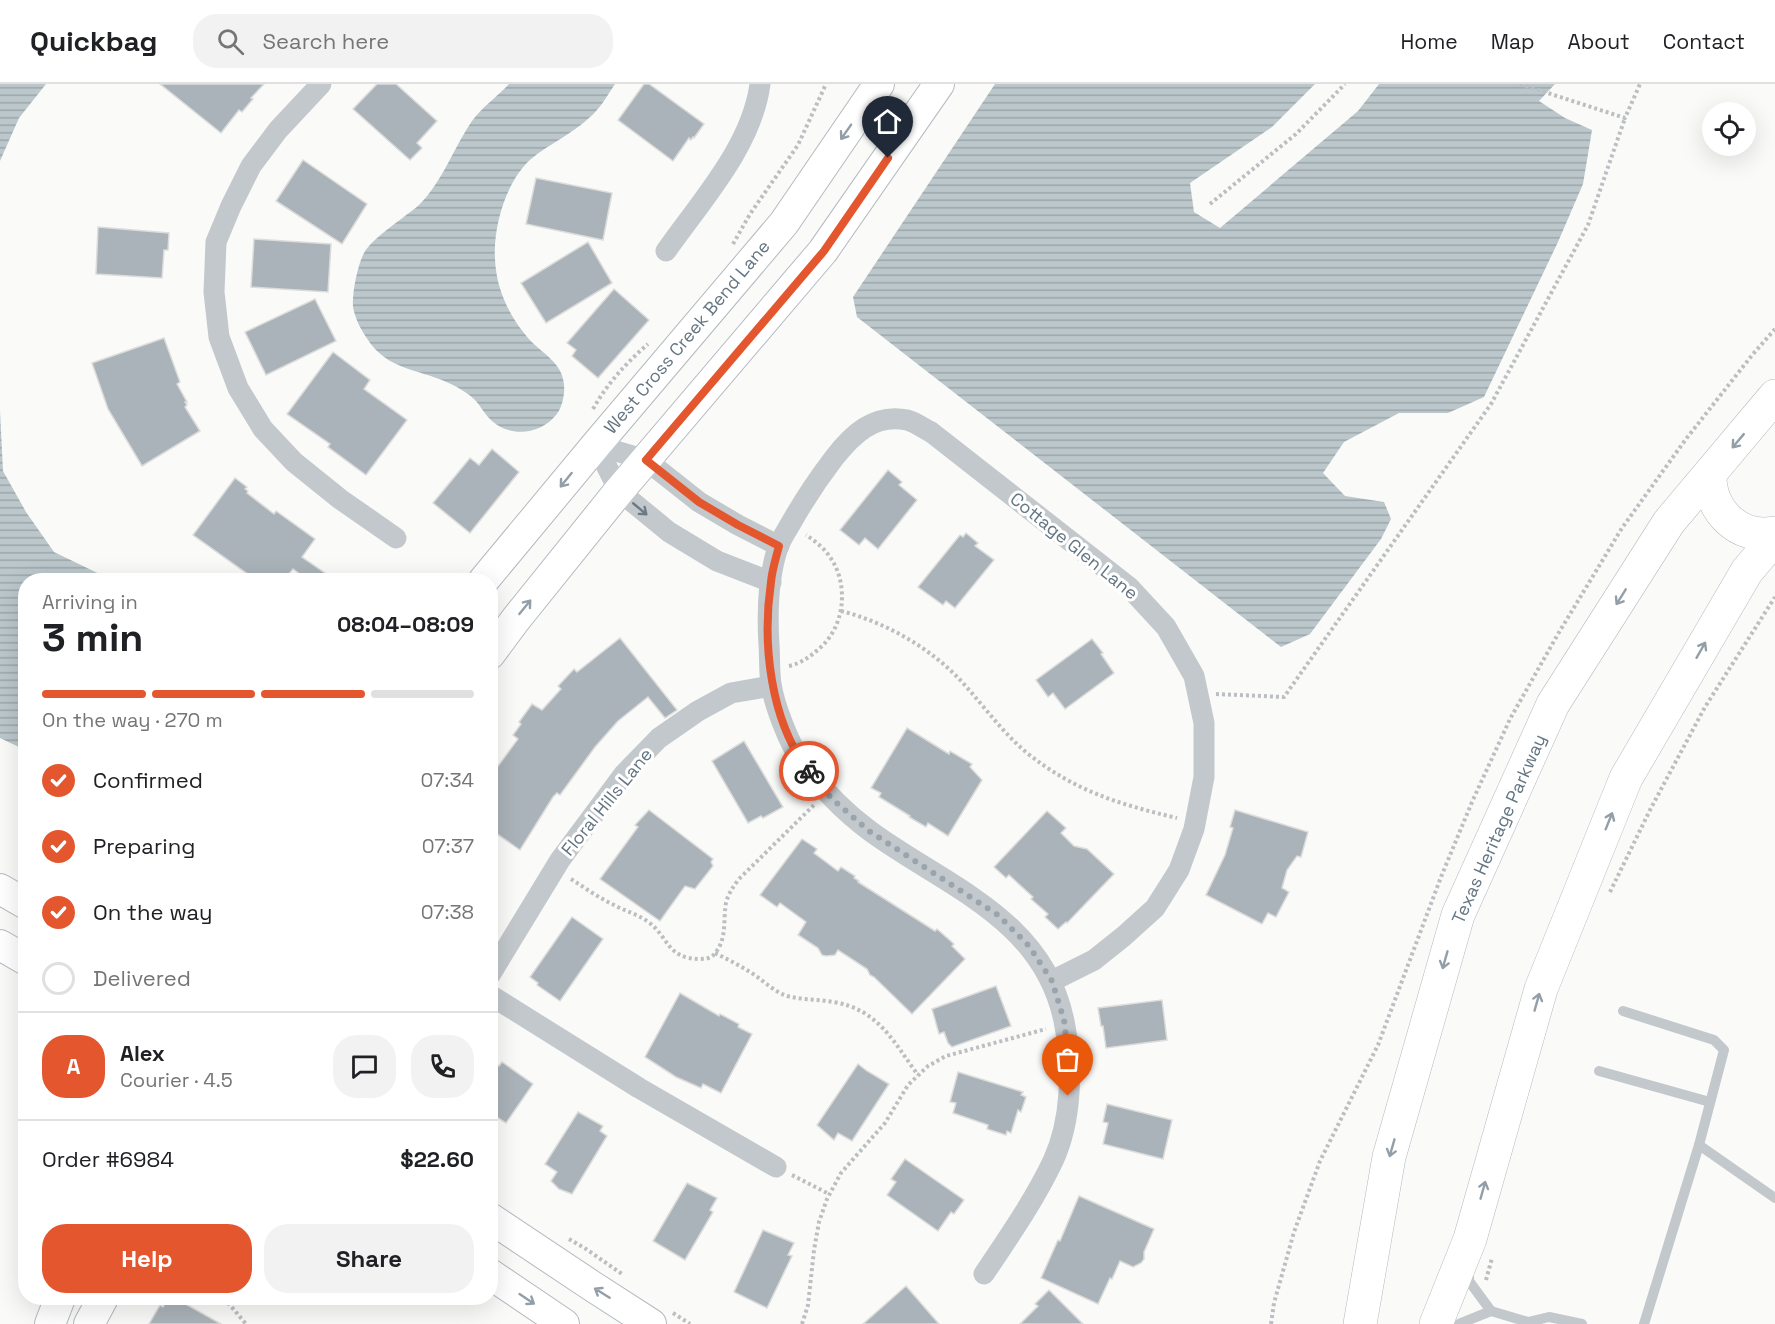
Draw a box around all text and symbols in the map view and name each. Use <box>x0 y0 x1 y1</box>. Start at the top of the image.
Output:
search box <box>193 14 613 68</box>
text: Quickbag <box>30 23 157 59</box>
icon: search <box>214 25 247 58</box>
text: Search here <box>262 27 389 55</box>
text: Home <box>1400 28 1458 55</box>
text: Map <box>1491 28 1535 55</box>
text: About <box>1568 28 1630 55</box>
text: Contact <box>1663 28 1745 55</box>
pin <box>862 96 913 158</box>
map controls <box>1702 102 1756 156</box>
button: locate <box>1702 102 1756 156</box>
icon: home <box>871 105 904 138</box>
one-way arrow <box>840 124 852 140</box>
street label: West Cross Creek Bend Lane <box>599 235 775 438</box>
one-way arrow <box>1731 433 1744 449</box>
one-way arrow <box>560 472 573 488</box>
street label: Cottage Glen Lane <box>1006 487 1143 604</box>
one-way arrow <box>632 502 648 515</box>
one-way arrow <box>1615 588 1627 605</box>
text: Arriving in <box>42 589 138 615</box>
one-way arrow <box>519 599 532 615</box>
text: 08:04–08:09 <box>337 610 474 638</box>
text: 3 min <box>42 613 143 662</box>
one-way arrow <box>1695 642 1707 659</box>
text: On the way · 270 m <box>42 707 223 733</box>
street label: Texas Heritage Parkway <box>1446 730 1551 927</box>
courier <box>779 741 839 801</box>
street label: Floral Hills Lane <box>556 743 657 860</box>
icon: bike <box>793 755 826 788</box>
icon: check <box>42 764 75 797</box>
text: Confirmed <box>93 766 203 794</box>
text: 07:34 <box>421 767 474 793</box>
one-way arrow <box>1604 813 1615 831</box>
icon: check <box>42 830 75 863</box>
text: Preparing <box>93 832 195 860</box>
text: 07:37 <box>422 833 474 859</box>
icon: check <box>42 896 75 929</box>
text: On the way <box>93 898 212 926</box>
text: 07:38 <box>421 899 474 925</box>
one-way arrow <box>1439 950 1451 969</box>
text: Delivered <box>93 964 191 992</box>
one-way arrow <box>1532 993 1543 1012</box>
pin <box>1042 1034 1093 1096</box>
button: chat <box>333 1035 396 1098</box>
button: phone <box>411 1035 474 1098</box>
text: Alex <box>120 1039 165 1067</box>
icon: bag <box>1051 1043 1084 1076</box>
text: A <box>67 1052 80 1080</box>
text: Courier · 4.5 <box>120 1067 233 1093</box>
one-way arrow <box>1386 1138 1397 1157</box>
text: Order #6984 <box>42 1145 174 1173</box>
text: $22.60 <box>400 1145 474 1173</box>
one-way arrow <box>1478 1181 1490 1200</box>
button: Help <box>42 1224 252 1293</box>
button: Share <box>264 1224 474 1293</box>
one-way arrow <box>594 1286 611 1298</box>
one-way arrow <box>518 1293 535 1305</box>

